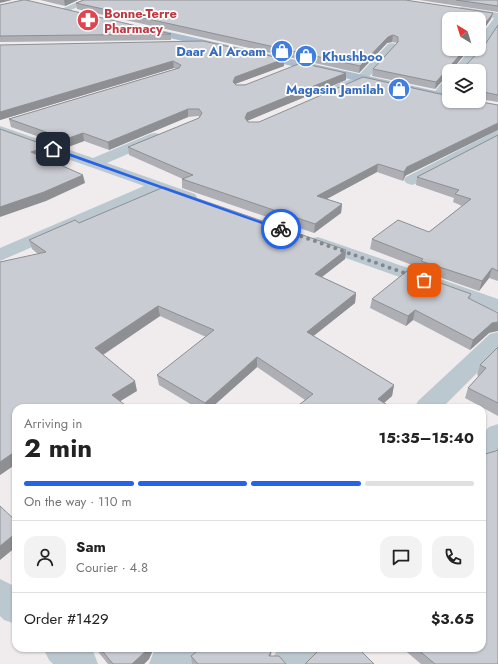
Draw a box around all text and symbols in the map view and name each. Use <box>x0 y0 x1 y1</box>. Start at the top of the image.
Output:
place label: Bonne-Terre Pharmacy <box>104 4 178 38</box>
pharmacy icon: Bonne-Terre Pharmacy <box>75 7 101 33</box>
north arrow <box>442 12 486 56</box>
map controls <box>442 12 486 108</box>
shop icon: Daar Al Aroam <box>269 38 295 64</box>
place label: Daar Al Aroam <box>176 42 266 61</box>
shop icon: Khushboo <box>293 43 319 69</box>
place label: Khushboo <box>322 47 383 66</box>
button: layers <box>442 64 486 108</box>
shop icon: Magasin Jamilah <box>386 76 412 102</box>
place label: Magasin Jamilah <box>286 80 384 99</box>
pin <box>36 132 70 166</box>
icon: home <box>42 138 64 160</box>
courier <box>261 209 301 249</box>
icon: bike <box>270 218 292 240</box>
pin <box>407 263 441 297</box>
icon: bag <box>413 269 435 291</box>
text: Arriving in <box>24 414 82 433</box>
text: 15:35–15:40 <box>379 427 474 449</box>
text: 2 min <box>24 429 92 467</box>
text: On the way · 110 m <box>24 492 132 511</box>
button: person <box>24 536 66 578</box>
text: Sam <box>76 536 106 558</box>
button: chat <box>380 536 422 578</box>
button: phone <box>432 536 474 578</box>
text: Courier · 4.8 <box>76 558 148 577</box>
text: Order #1429 <box>24 608 109 630</box>
text: $3.65 <box>431 608 474 630</box>

